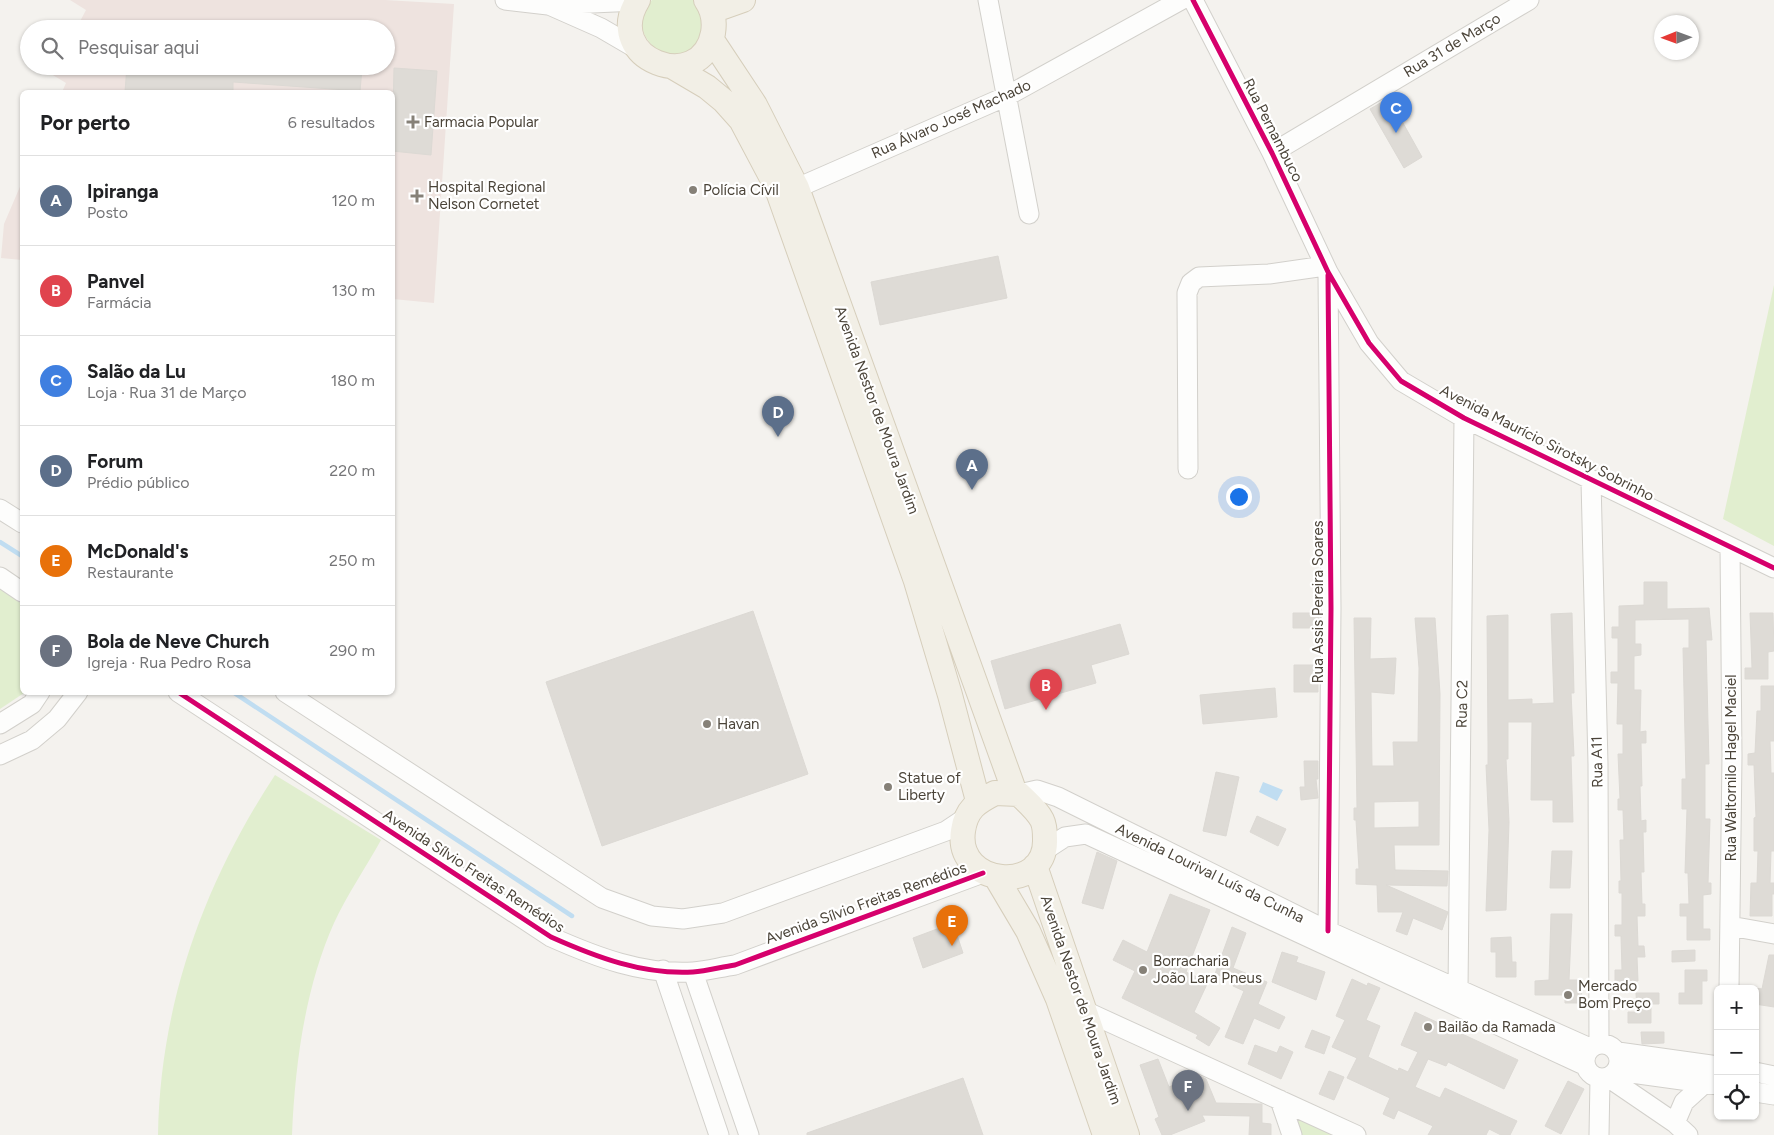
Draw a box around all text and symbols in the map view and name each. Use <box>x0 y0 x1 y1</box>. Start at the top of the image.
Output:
street label: Rua 31 de Março <box>1400 9 1504 81</box>
north arrow <box>1654 15 1699 60</box>
search box <box>20 20 395 75</box>
icon: search <box>38 34 66 62</box>
text: Pesquisar aqui <box>78 36 199 59</box>
street label: Rua Pernambuco <box>1239 75 1307 185</box>
street label: Rua Álvaro José Machado <box>868 76 1034 162</box>
pin: C <box>1380 92 1412 133</box>
text: Por perto <box>40 110 130 135</box>
text: 6 resultados <box>288 113 375 132</box>
place label: Farmacia Popular <box>424 113 539 131</box>
marker: Farmacia Popular <box>406 115 420 129</box>
place label: Hospital Regional Nelson Cornetet <box>428 178 545 213</box>
text: Ipiranga <box>87 180 159 203</box>
place label: Polícia Cívil <box>703 181 779 199</box>
marker: Polícia Cívil <box>687 184 699 196</box>
marker: Hospital Regional Nelson Cornetet <box>410 189 424 203</box>
text: A <box>50 191 62 210</box>
text: 120 m <box>332 191 375 210</box>
text: Posto <box>87 203 128 222</box>
text: Panvel <box>87 270 144 293</box>
text: B <box>51 281 61 300</box>
text: 130 m <box>332 281 375 300</box>
text: Farmácia <box>87 293 151 312</box>
street label: Avenida Nestor de Moura Jardim <box>831 304 923 516</box>
text: Salão da Lu <box>87 360 186 383</box>
text: C <box>50 371 62 390</box>
text: 180 m <box>331 371 375 390</box>
street label: Avenida Maurício Sirotsky Sobrinho <box>1437 381 1657 505</box>
text: Loja · Rua 31 de Março <box>87 383 246 402</box>
pin: D <box>762 396 794 437</box>
pin: A <box>956 449 988 490</box>
text: Forum <box>87 450 143 473</box>
text: D <box>50 461 62 480</box>
text: 220 m <box>329 461 375 480</box>
text: Prédio público <box>87 473 190 492</box>
your location <box>1226 484 1252 510</box>
street label: Rua Assis Pereira Soares <box>1309 520 1327 684</box>
text: McDonald's <box>87 540 188 563</box>
text: E <box>51 551 61 570</box>
text: 250 m <box>329 551 375 570</box>
text: Restaurante <box>87 563 174 582</box>
text: Bola de Neve Church <box>87 630 269 653</box>
text: F <box>52 641 60 660</box>
text: 290 m <box>329 641 375 660</box>
text: Igreja · Rua Pedro Rosa <box>87 653 251 672</box>
pin: B <box>1030 669 1062 710</box>
street label: Rua Waltornilo Hagel Maciel <box>1722 674 1740 862</box>
street label: Rua C2 <box>1453 680 1471 728</box>
place label: Havan <box>717 715 759 733</box>
marker: Havan <box>701 718 713 730</box>
street label: Rua A11 <box>1588 736 1606 788</box>
place label: Statue of Liberty <box>898 769 961 804</box>
marker: Statue of Liberty <box>882 781 894 793</box>
street label: Avenida Sílvio Freitas Remédios <box>380 806 568 936</box>
street label: Avenida Lourival Luís da Cunha <box>1113 819 1307 927</box>
street label: Avenida Sílvio Freitas Remédios <box>763 858 969 948</box>
street label: Avenida Nestor de Moura Jardim <box>1037 893 1125 1107</box>
pin: E <box>936 905 968 946</box>
place label: Borracharia João Lara Pneus <box>1153 952 1262 987</box>
marker: Borracharia João Lara Pneus <box>1137 964 1149 976</box>
place label: Mercado Bom Preço <box>1578 977 1651 1012</box>
map controls <box>1714 985 1759 1120</box>
button: + <box>1714 985 1759 1030</box>
marker: Mercado Bom Preço <box>1562 989 1574 1001</box>
place label: Bailão da Ramada <box>1438 1018 1556 1036</box>
marker: Bailão da Ramada <box>1422 1021 1434 1033</box>
button: − <box>1714 1030 1759 1075</box>
pin: F <box>1172 1070 1204 1111</box>
button: locate <box>1714 1075 1759 1120</box>

